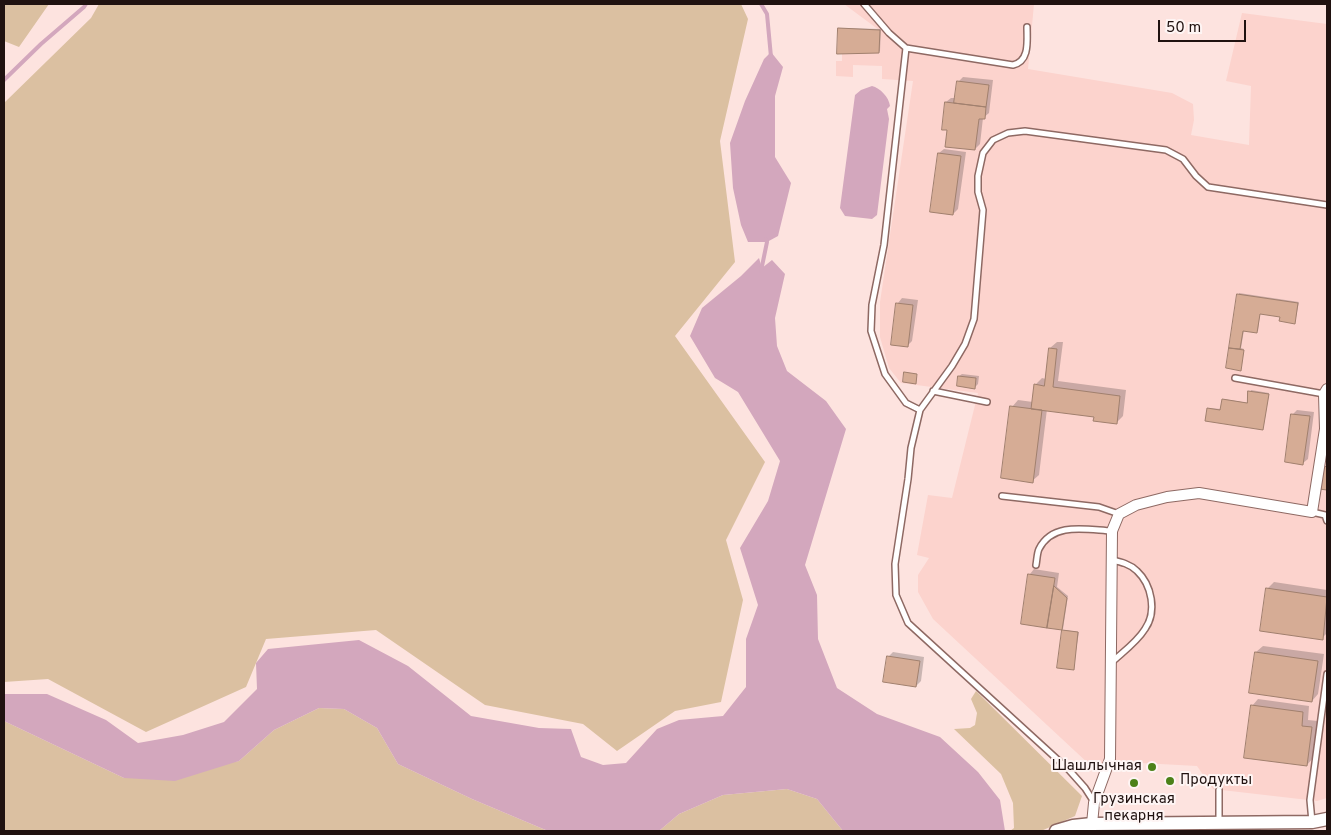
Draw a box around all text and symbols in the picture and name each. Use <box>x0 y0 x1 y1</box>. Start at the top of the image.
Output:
scale bar <box>1161 10 1248 42</box>
text: 50 m <box>1166 19 1201 38</box>
place label: Шашлычная <box>1051 758 1142 776</box>
marker: Шашлычная <box>1146 761 1158 773</box>
place label: Продукты <box>1180 772 1252 790</box>
marker: Продукты <box>1164 775 1176 787</box>
marker: Грузинская пекарня <box>1128 777 1140 789</box>
place label: Грузинская пекарня <box>1093 791 1175 826</box>

